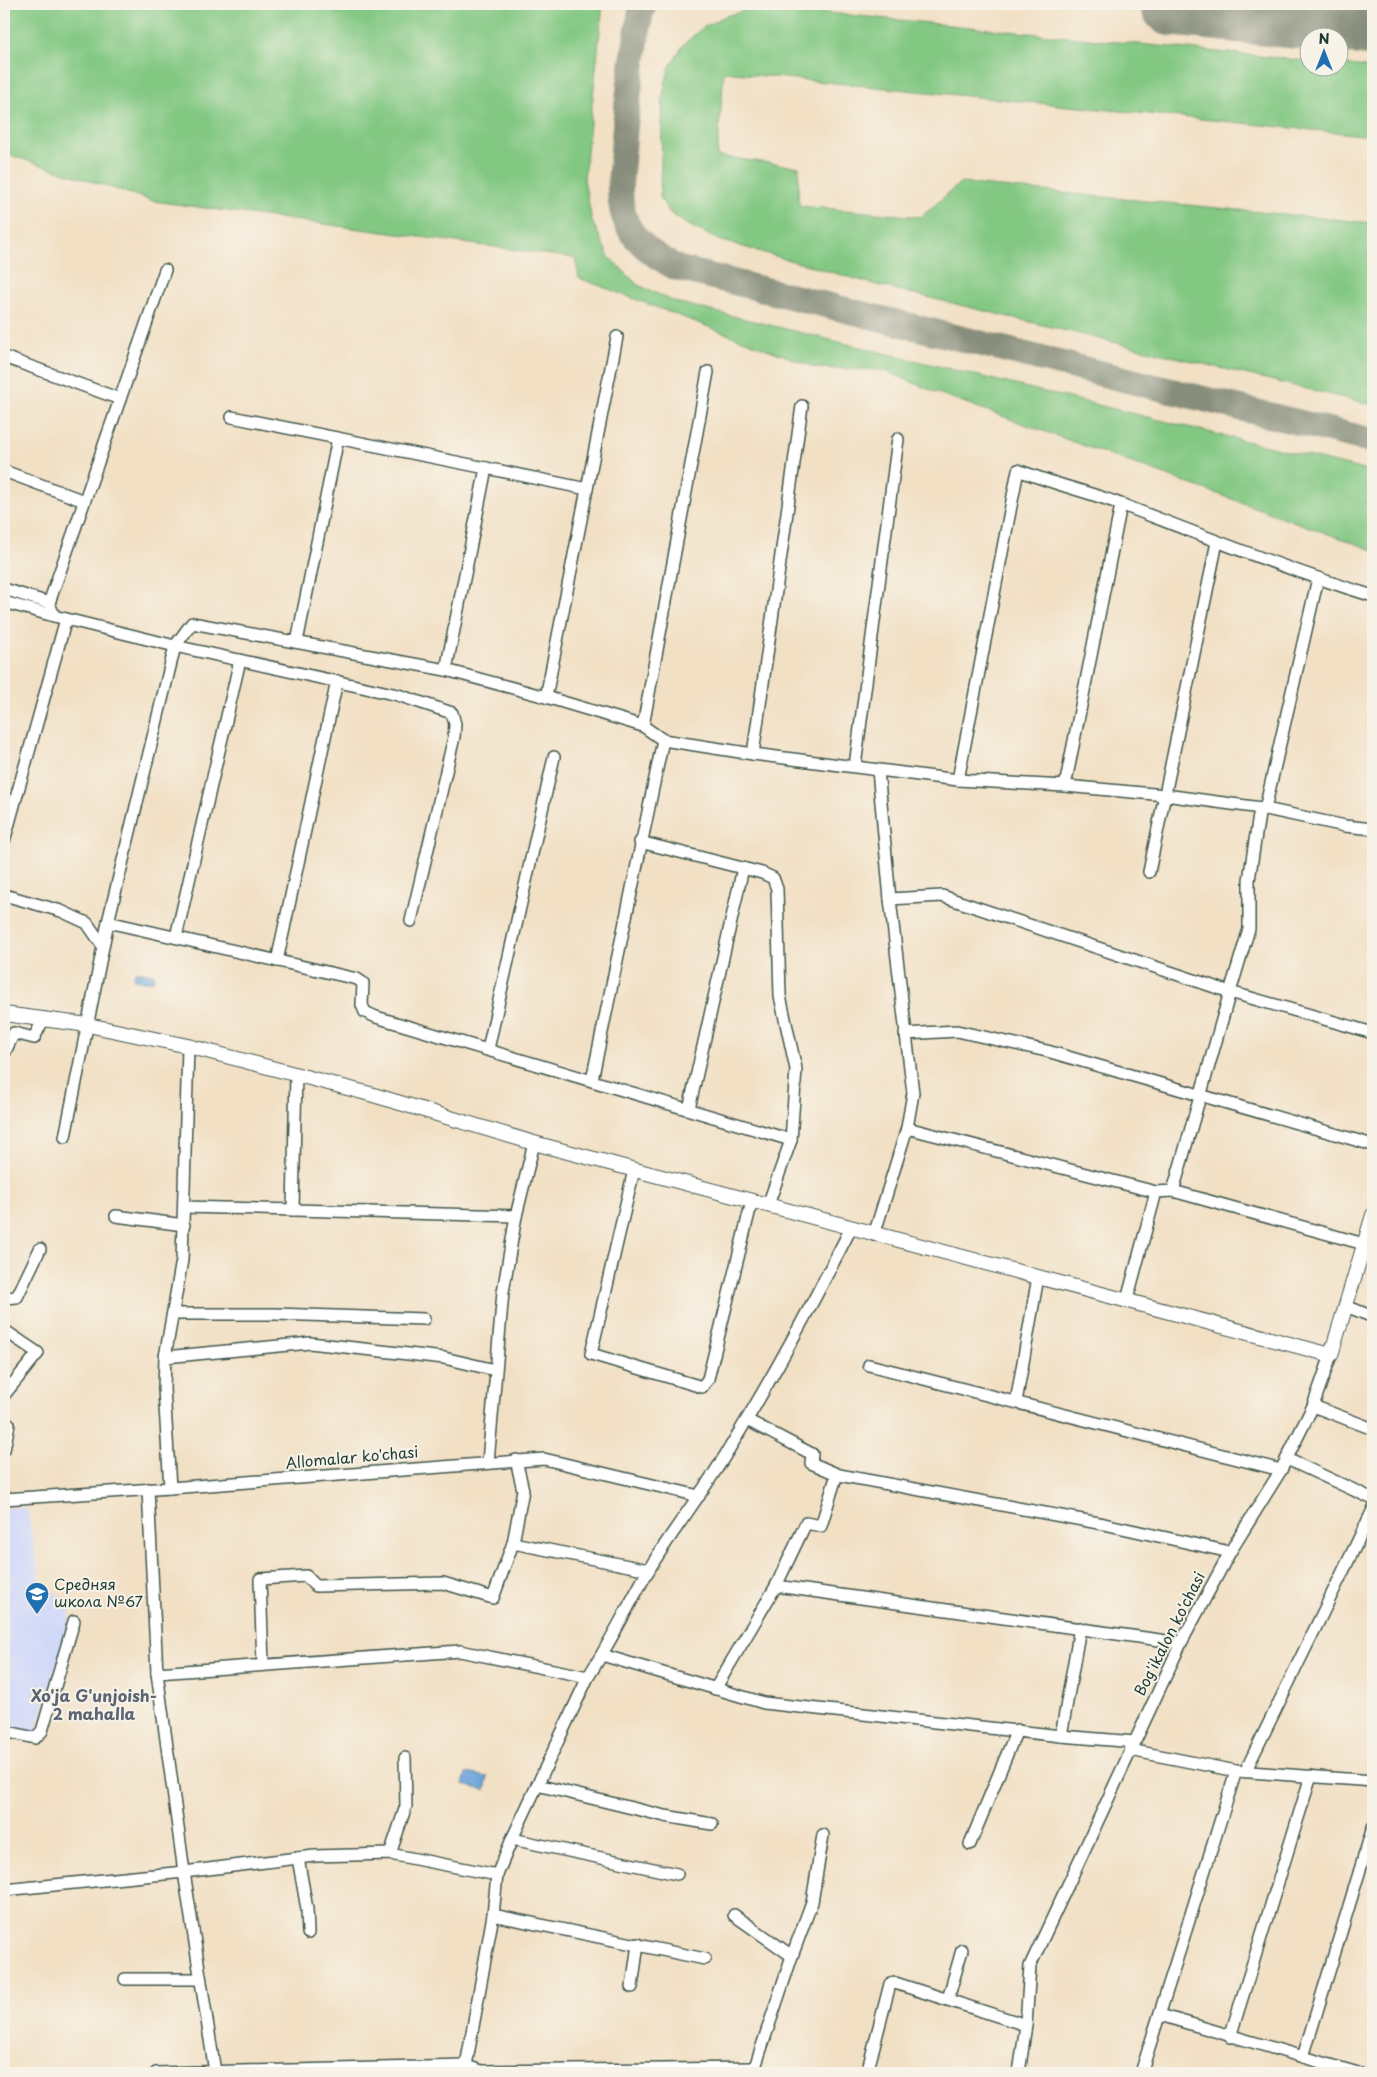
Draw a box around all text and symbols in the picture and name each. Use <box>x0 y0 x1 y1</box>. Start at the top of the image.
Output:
north arrow <box>1300 28 1350 78</box>
text: N <box>1318 28 1330 49</box>
street label: Allomalar ko'chasi <box>284 1439 419 1474</box>
street label: Bog'ikalon ko'chasi <box>1127 1567 1210 1699</box>
place label: Средняя школа №67 <box>54 1572 144 1612</box>
school or university icon: Средняя школа №67 <box>24 1581 50 1615</box>
district label: Xo'ja G'unjoish- 2 mahalla <box>30 1683 157 1725</box>

